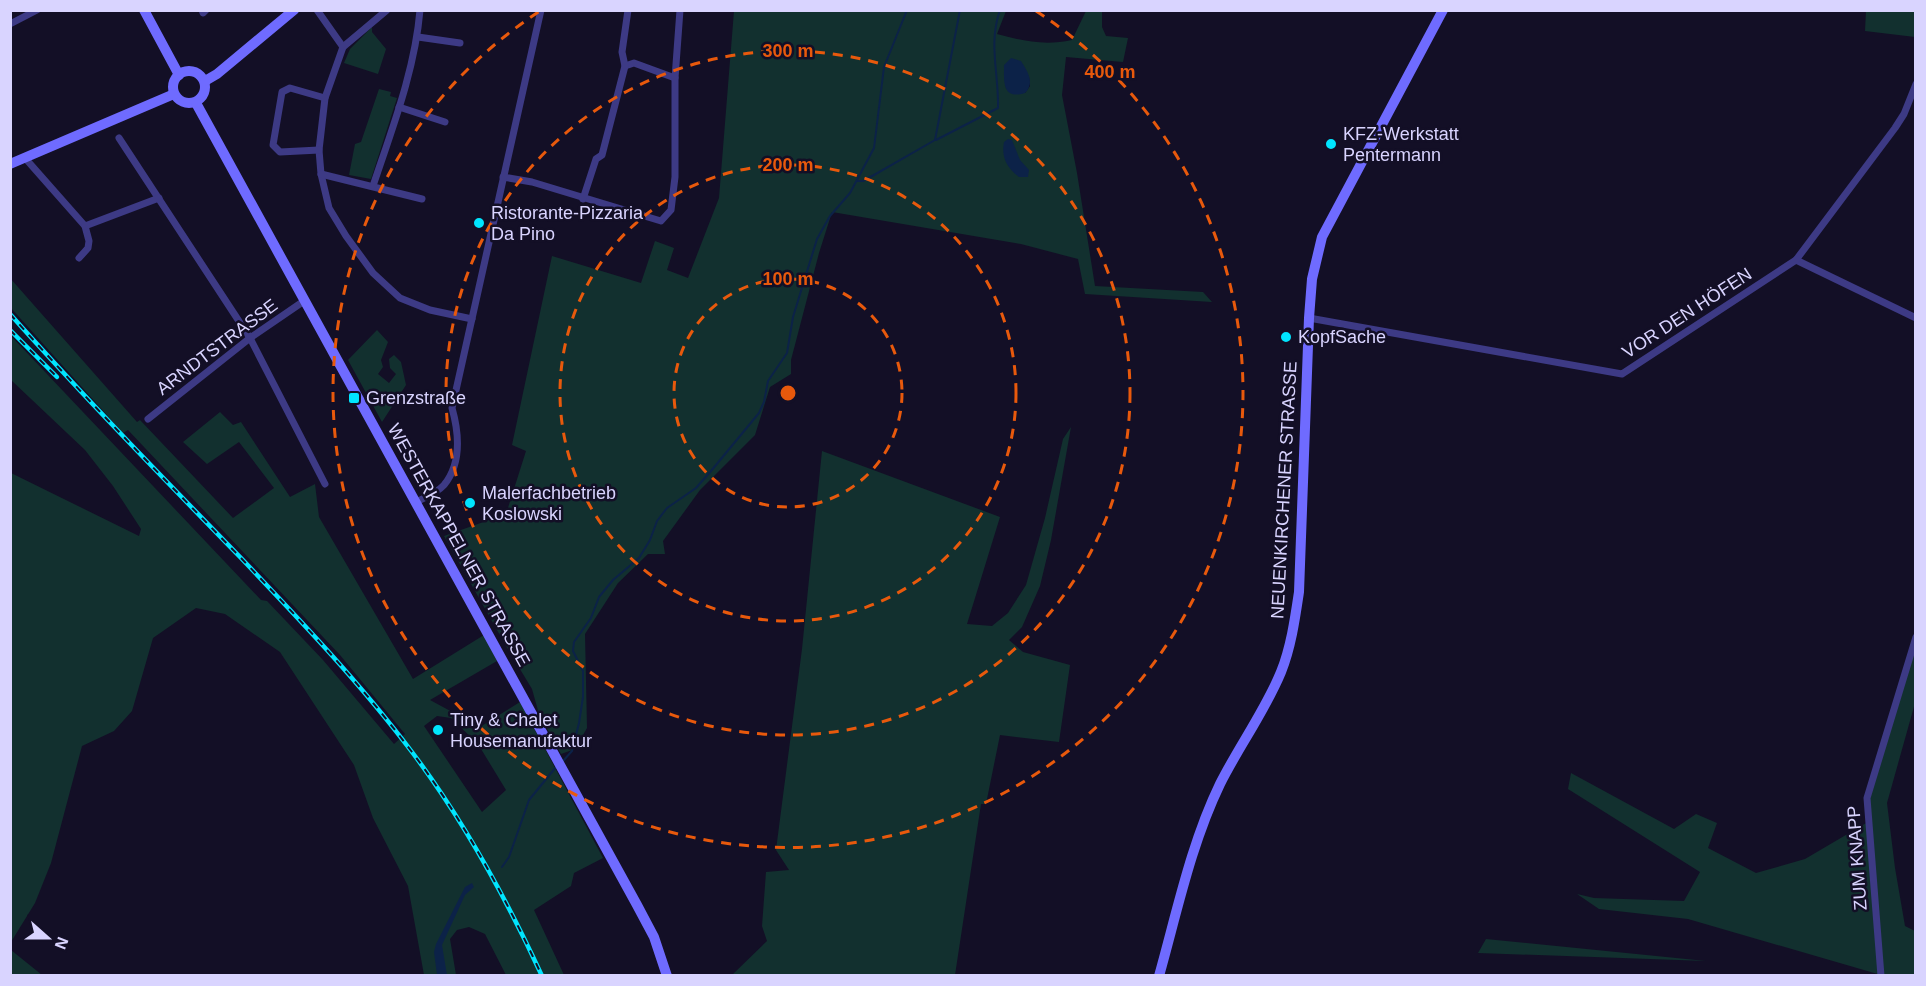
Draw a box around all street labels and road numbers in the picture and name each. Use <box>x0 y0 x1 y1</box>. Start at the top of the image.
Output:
street label: VOR DEN HÖFEN <box>1619 264 1755 362</box>
street label: ARNDTSTRASSE <box>153 295 281 399</box>
street label: NEUENKIRCHENER STRASSE <box>1267 361 1301 619</box>
street label: WESTERKAPPELNER STRASSE <box>384 420 534 670</box>
street label: ZUM KNAPP <box>1843 805 1871 911</box>

